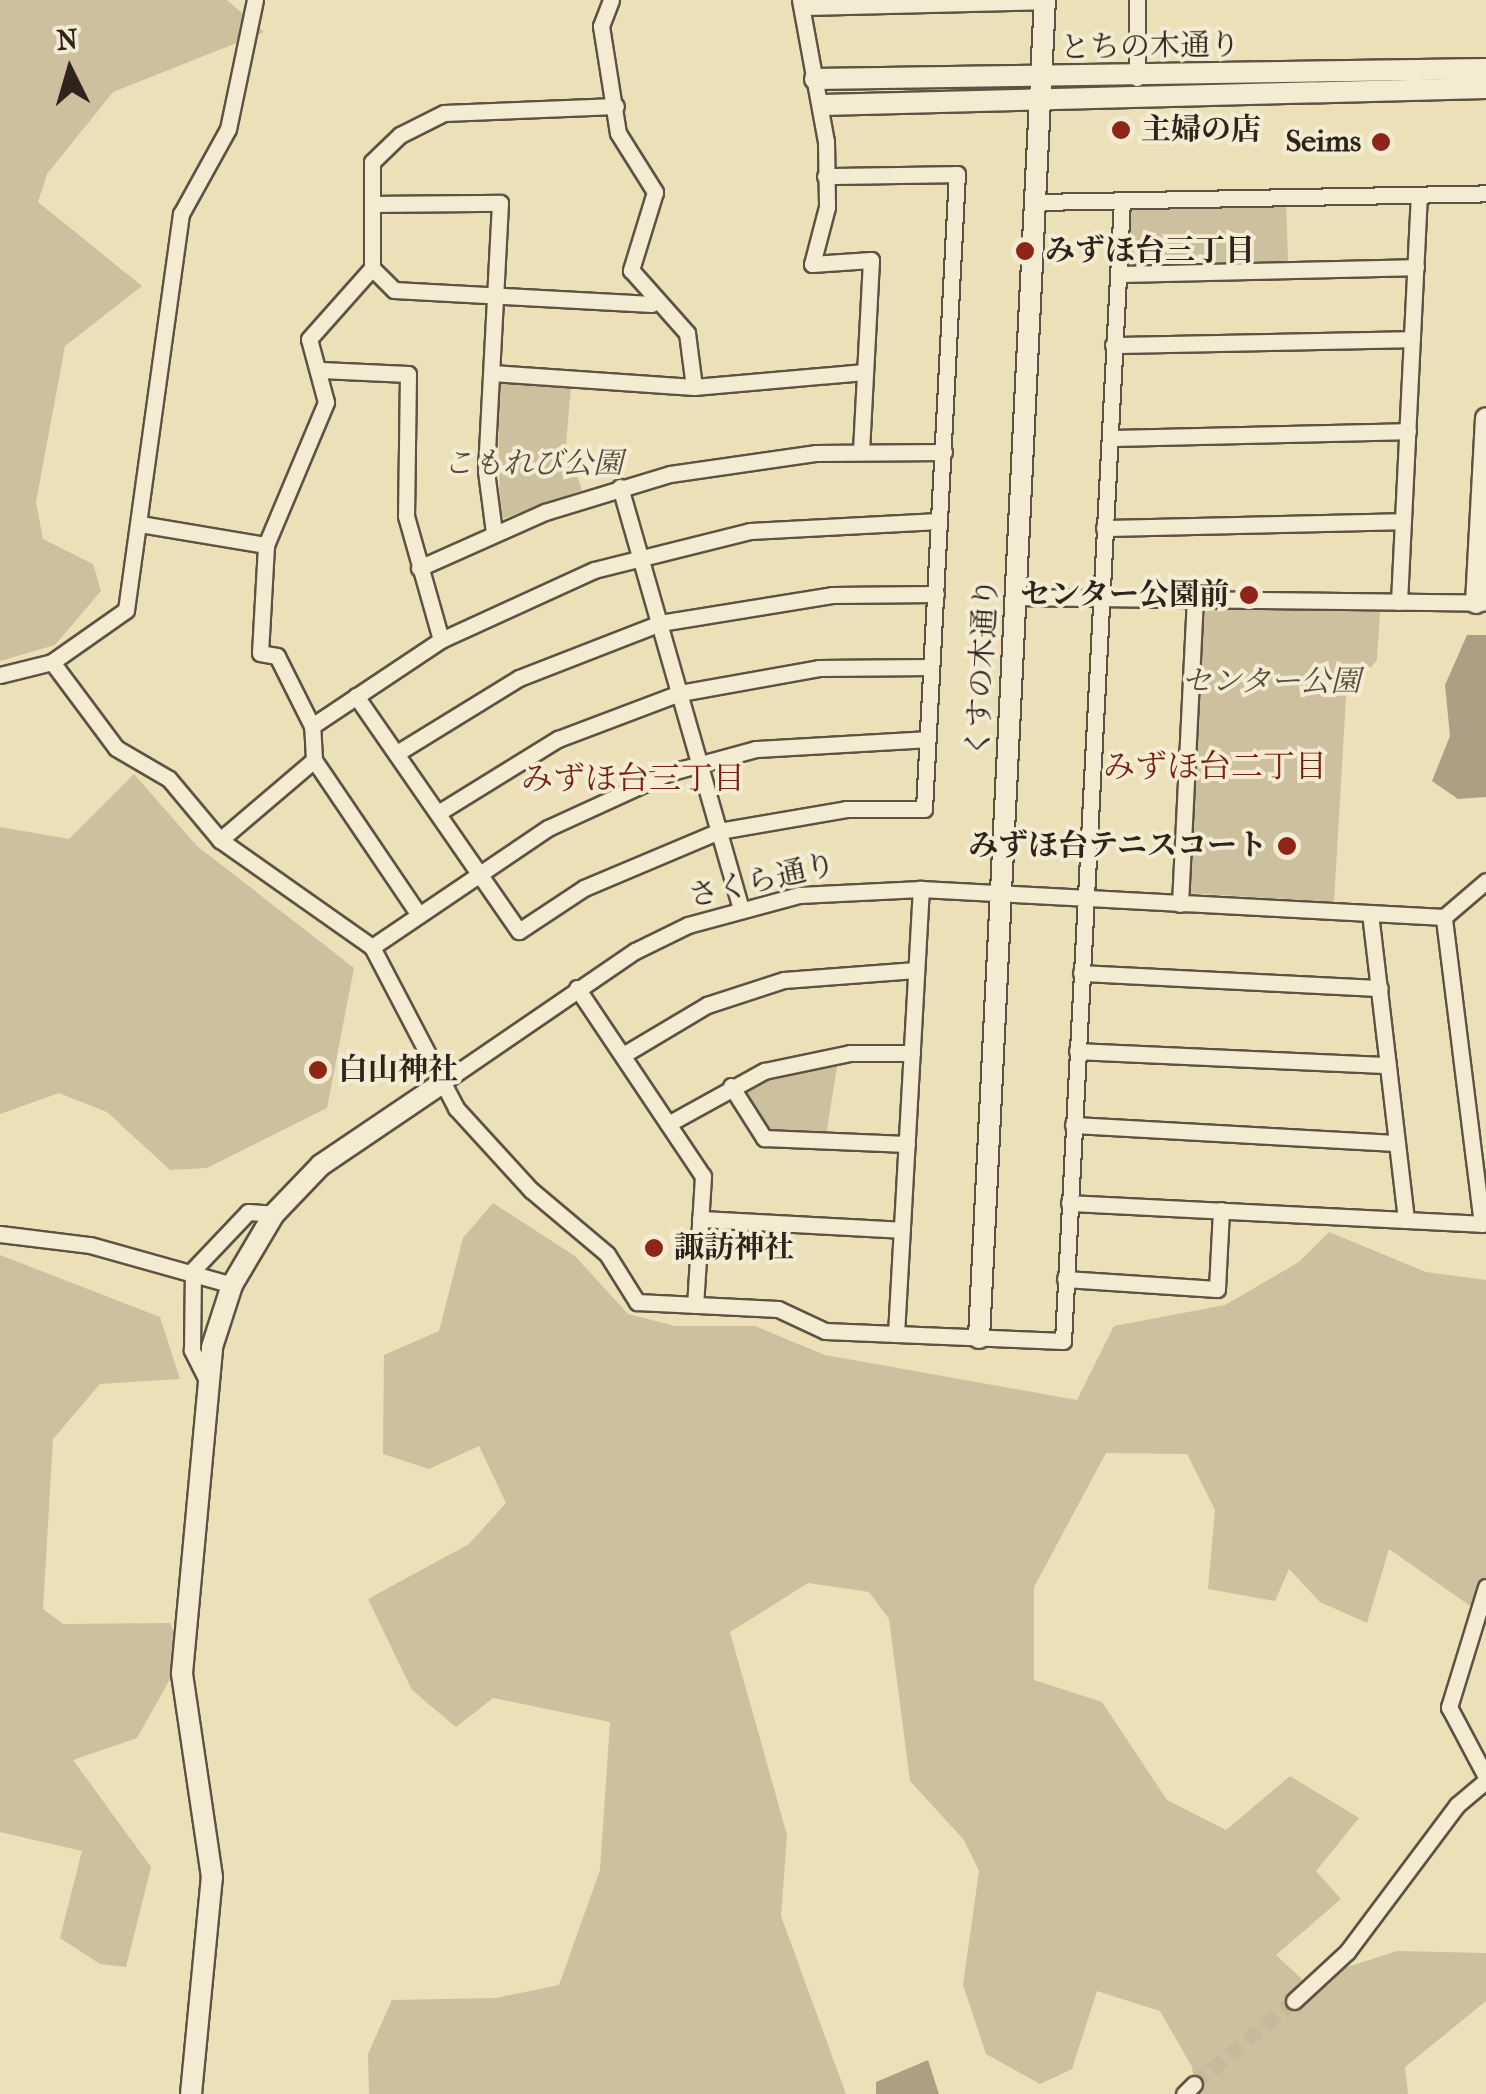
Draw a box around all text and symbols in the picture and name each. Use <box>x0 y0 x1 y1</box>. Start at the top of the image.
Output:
north arrow <box>20 20 120 120</box>
text: N <box>55 22 79 57</box>
street label: とちの木通り <box>1060 27 1240 67</box>
place label: 主婦の店 <box>1141 112 1261 148</box>
marker: 主婦の店 <box>1110 119 1132 141</box>
place label: Seims <box>1286 124 1361 160</box>
marker: Seims <box>1370 131 1392 153</box>
place label: みずほ台三丁目 <box>1045 233 1255 269</box>
marker: みずほ台三丁目 <box>1014 240 1036 262</box>
park label: こもれび公園 <box>443 446 623 482</box>
street label: くすの木通り <box>960 577 1006 759</box>
place label: センター公園前 <box>1019 577 1229 613</box>
marker: センター公園前 <box>1238 584 1260 606</box>
park label: センター公園 <box>1181 664 1361 700</box>
district label: みずほ台二丁目 <box>1103 748 1327 786</box>
district label: みずほ台三丁目 <box>521 760 745 798</box>
place label: みずほ台テニスコート <box>967 828 1267 864</box>
marker: みずほ台テニスコート <box>1276 835 1298 857</box>
street label: さくら通り <box>685 847 839 915</box>
place label: 白山神社 <box>338 1052 458 1088</box>
marker: 白山神社 <box>307 1059 329 1081</box>
place label: 諏訪神社 <box>674 1230 794 1266</box>
marker: 諏訪神社 <box>643 1237 665 1259</box>

